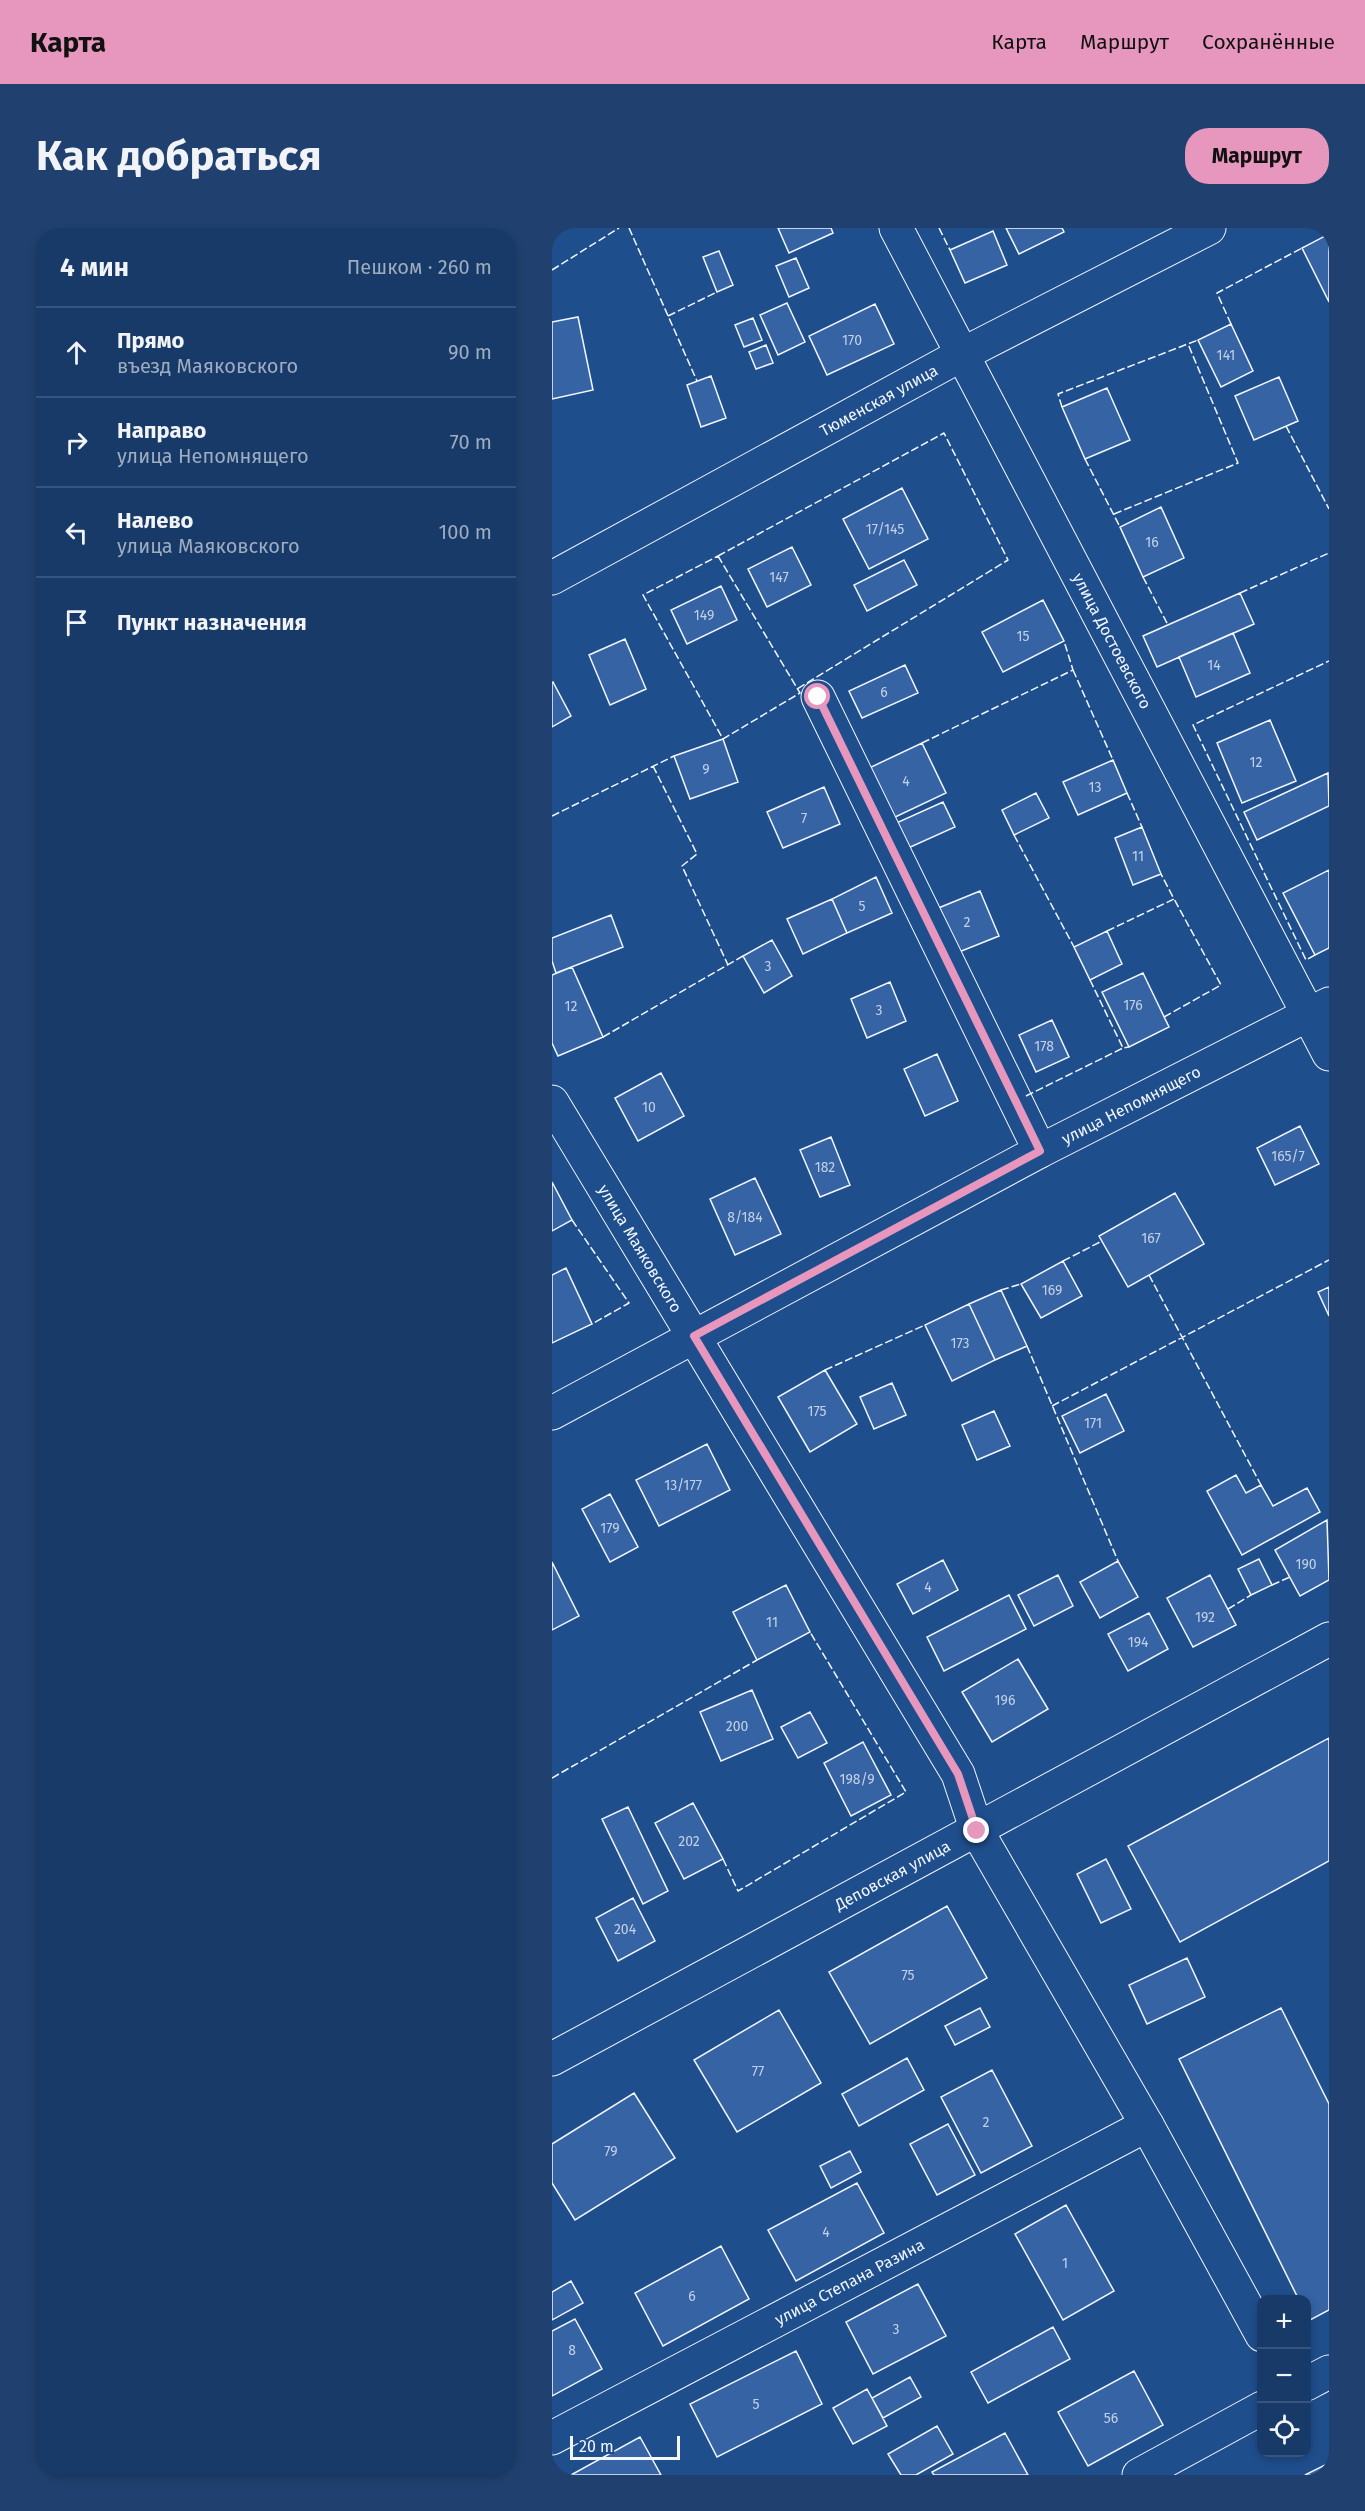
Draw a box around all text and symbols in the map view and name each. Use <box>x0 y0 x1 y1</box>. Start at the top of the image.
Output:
text: Карта <box>30 26 106 59</box>
text: Карта <box>991 29 1047 55</box>
text: Маршрут <box>1080 29 1169 55</box>
text: Сохранённые <box>1202 29 1335 55</box>
button: Маршрут <box>1185 128 1329 184</box>
text: Как добраться <box>36 131 322 181</box>
text: 4 мин <box>60 252 129 283</box>
text: Пешком · 260 m <box>347 255 492 279</box>
text: Прямо <box>117 327 184 354</box>
house number: 170 <box>842 332 862 349</box>
icon: ahead <box>60 336 93 369</box>
text: 90 m <box>448 340 492 364</box>
house number: 141 <box>1217 347 1235 364</box>
text: въезд Маяковского <box>117 354 298 378</box>
street label: Тюменская улица <box>816 360 941 440</box>
text: Направо <box>117 417 206 444</box>
icon: right <box>60 426 93 459</box>
text: 70 m <box>450 430 492 454</box>
text: улица Непомнящего <box>117 444 309 468</box>
text: Налево <box>117 507 193 534</box>
icon: left <box>60 516 93 549</box>
text: 100 m <box>439 520 492 544</box>
house number: 17/145 <box>866 521 904 538</box>
text: улица Маяковского <box>117 534 300 558</box>
house number: 16 <box>1145 534 1159 551</box>
house number: 147 <box>769 569 789 586</box>
street label: улица Достоевского <box>1069 570 1156 712</box>
icon: arrive <box>60 606 93 639</box>
house number: 149 <box>694 607 714 624</box>
text: Пункт назначения <box>117 609 307 636</box>
house number: 15 <box>1016 628 1030 645</box>
house number: 14 <box>1207 657 1221 674</box>
route start <box>804 683 830 709</box>
house number: 6 <box>880 684 888 701</box>
house number: 12 <box>1250 754 1263 771</box>
house number: 9 <box>702 761 710 778</box>
house number: 4 <box>902 773 910 790</box>
house number: 13 <box>1088 779 1102 796</box>
house number: 7 <box>801 810 807 827</box>
house number: 11 <box>1132 848 1144 865</box>
house number: 5 <box>858 898 866 915</box>
house number: 2 <box>964 914 971 931</box>
house number: 3 <box>765 958 772 975</box>
house number: 176 <box>1123 997 1143 1014</box>
house number: 12 <box>565 998 578 1015</box>
house number: 3 <box>876 1002 883 1019</box>
house number: 178 <box>1034 1038 1054 1055</box>
street label: улица Непомнящего <box>1058 1061 1204 1148</box>
house number: 10 <box>642 1099 656 1116</box>
house number: 165/7 <box>1271 1148 1305 1165</box>
house number: 182 <box>815 1159 835 1176</box>
street label: улица Маяковского <box>594 1181 686 1316</box>
house number: 8/184 <box>727 1209 763 1226</box>
house number: 167 <box>1141 1230 1161 1247</box>
house number: 169 <box>1042 1282 1062 1299</box>
house number: 173 <box>950 1335 970 1352</box>
house number: 175 <box>807 1403 827 1420</box>
house number: 171 <box>1084 1415 1102 1432</box>
house number: 13/177 <box>664 1477 702 1494</box>
house number: 179 <box>600 1520 620 1537</box>
house number: 190 <box>1295 1556 1317 1573</box>
house number: 4 <box>924 1579 932 1596</box>
house number: 192 <box>1195 1609 1215 1626</box>
house number: 11 <box>766 1614 778 1631</box>
house number: 194 <box>1128 1634 1149 1651</box>
house number: 196 <box>995 1692 1015 1709</box>
house number: 200 <box>726 1718 748 1735</box>
house number: 198/9 <box>839 1771 875 1788</box>
route end <box>963 1817 989 1843</box>
house number: 202 <box>678 1833 700 1850</box>
street label: Деповская улица <box>831 1836 953 1914</box>
house number: 204 <box>614 1921 637 1938</box>
house number: 75 <box>901 1967 915 1984</box>
house number: 77 <box>752 2063 764 2080</box>
house number: 2 <box>983 2114 990 2131</box>
house number: 79 <box>604 2143 618 2160</box>
house number: 4 <box>822 2224 830 2241</box>
street label: улица Степана Разина <box>771 2234 927 2329</box>
house number: 1 <box>1062 2255 1068 2272</box>
house number: 6 <box>688 2288 696 2305</box>
map controls <box>1257 2295 1311 2457</box>
button: + <box>1257 2295 1311 2349</box>
house number: 3 <box>893 2321 900 2338</box>
house number: 8 <box>568 2342 576 2359</box>
button: − <box>1257 2349 1311 2403</box>
house number: 5 <box>752 2396 760 2413</box>
button: locate <box>1257 2403 1311 2457</box>
house number: 56 <box>1104 2410 1118 2427</box>
scale bar <box>570 2433 680 2460</box>
text: 20 m <box>579 2437 614 2456</box>

